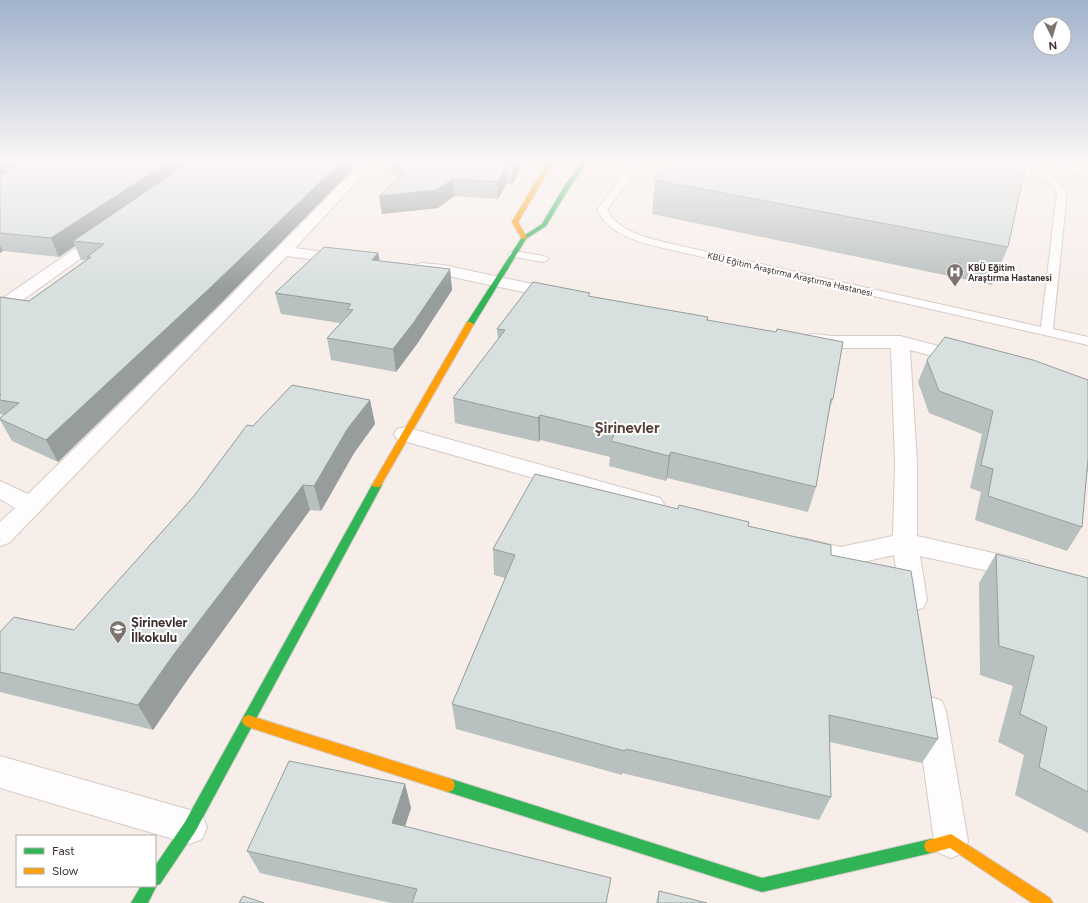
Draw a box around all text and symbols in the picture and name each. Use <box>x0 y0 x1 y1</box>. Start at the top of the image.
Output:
north arrow <box>1032 16 1072 56</box>
text: N <box>1048 39 1058 52</box>
street label: KBÜ Eğitim Araştırma Araştırma Hastanesi <box>706 250 874 298</box>
place label: KBÜ Eğitim Araştırma Hastanesi <box>968 261 1052 283</box>
hospital icon: KBÜ Eğitim Araştırma Hastanesi <box>945 262 965 287</box>
district label: Şirinevler <box>594 419 660 437</box>
place label: Şirinevler İlkokulu <box>131 615 188 645</box>
school or university icon: Şirinevler İlkokulu <box>108 619 128 644</box>
legend <box>16 835 156 887</box>
text: Fast <box>52 844 75 858</box>
text: Slow <box>52 864 79 878</box>

